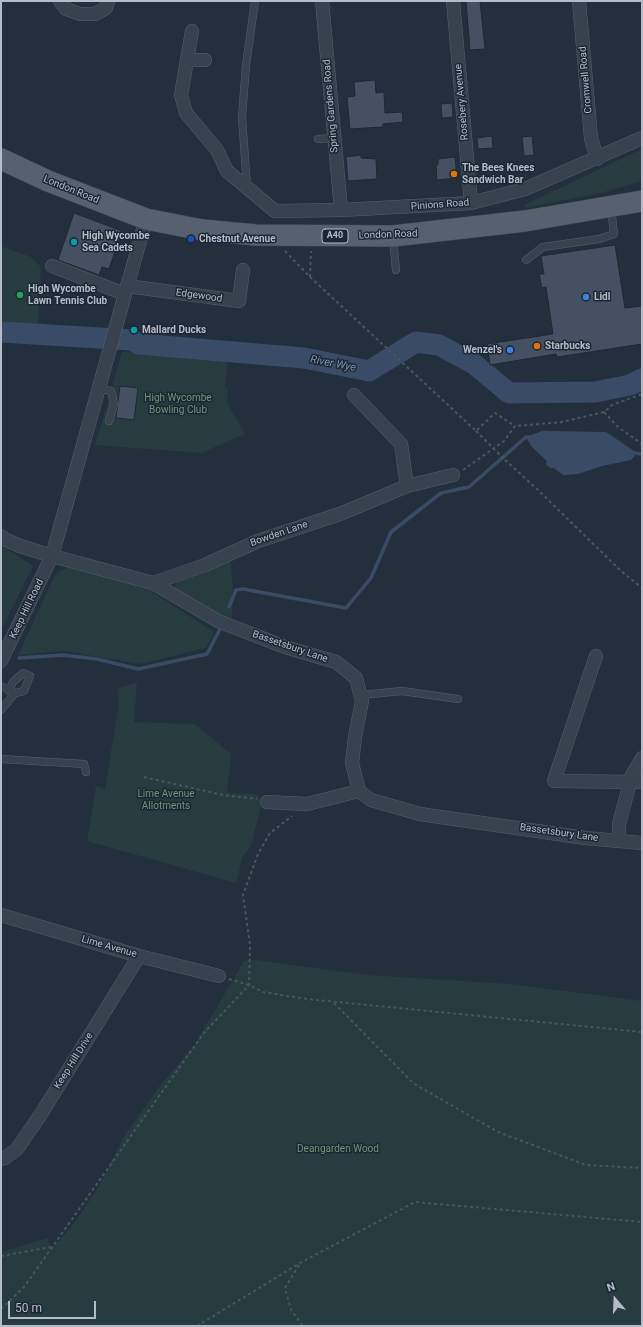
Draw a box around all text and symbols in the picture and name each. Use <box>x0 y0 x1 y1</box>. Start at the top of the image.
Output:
street label: Cromwell Road <box>577 46 595 114</box>
street label: Spring Gardens Road <box>321 59 341 153</box>
street label: Rosebery Avenue <box>453 63 471 141</box>
place label: The Bees Knees Sandwich Bar <box>462 162 534 186</box>
marker: The Bees Knees Sandwich Bar <box>449 169 459 179</box>
street label: London Road <box>41 173 101 207</box>
street label: Pinions Road <box>410 197 470 213</box>
street label: London Road <box>358 228 418 242</box>
road number: A40 <box>322 229 348 243</box>
place label: High Wycombe Sea Cadets <box>82 230 150 254</box>
place label: Chestnut Avenue <box>199 233 276 245</box>
marker: Chestnut Avenue <box>186 234 196 244</box>
marker: High Wycombe Sea Cadets <box>69 237 79 247</box>
place label: High Wycombe Lawn Tennis Club <box>28 283 107 306</box>
street label: Edgewood <box>175 287 223 305</box>
marker: High Wycombe Lawn Tennis Club <box>15 290 25 300</box>
place label: Lidl <box>594 291 610 303</box>
marker: Lidl <box>581 292 591 302</box>
place label: Mallard Ducks <box>142 324 206 336</box>
marker: Mallard Ducks <box>129 325 139 335</box>
place label: Starbucks <box>545 340 590 352</box>
marker: Starbucks <box>532 341 542 351</box>
place label: Wenzel's <box>463 344 502 356</box>
marker: Wenzel's <box>505 345 515 355</box>
water label: River Wye <box>309 353 357 375</box>
park label: High Wycombe Bowling Club <box>144 392 212 416</box>
street label: Bowden Lane <box>249 519 309 549</box>
street label: Keep Hill Road <box>7 577 47 641</box>
street label: Bassetsbury Lane <box>251 628 329 666</box>
park label: Lime Avenue Allotments <box>137 788 195 812</box>
street label: Bassetsbury Lane <box>519 822 599 844</box>
street label: Lime Avenue <box>80 933 138 961</box>
street label: Keep Hill Drive <box>52 1031 96 1091</box>
park label: Deangarden Wood <box>297 1143 379 1155</box>
north arrow <box>595 1279 635 1319</box>
text: N <box>605 1280 617 1295</box>
scale bar <box>10 1293 98 1319</box>
text: 50 m <box>15 1301 42 1315</box>

